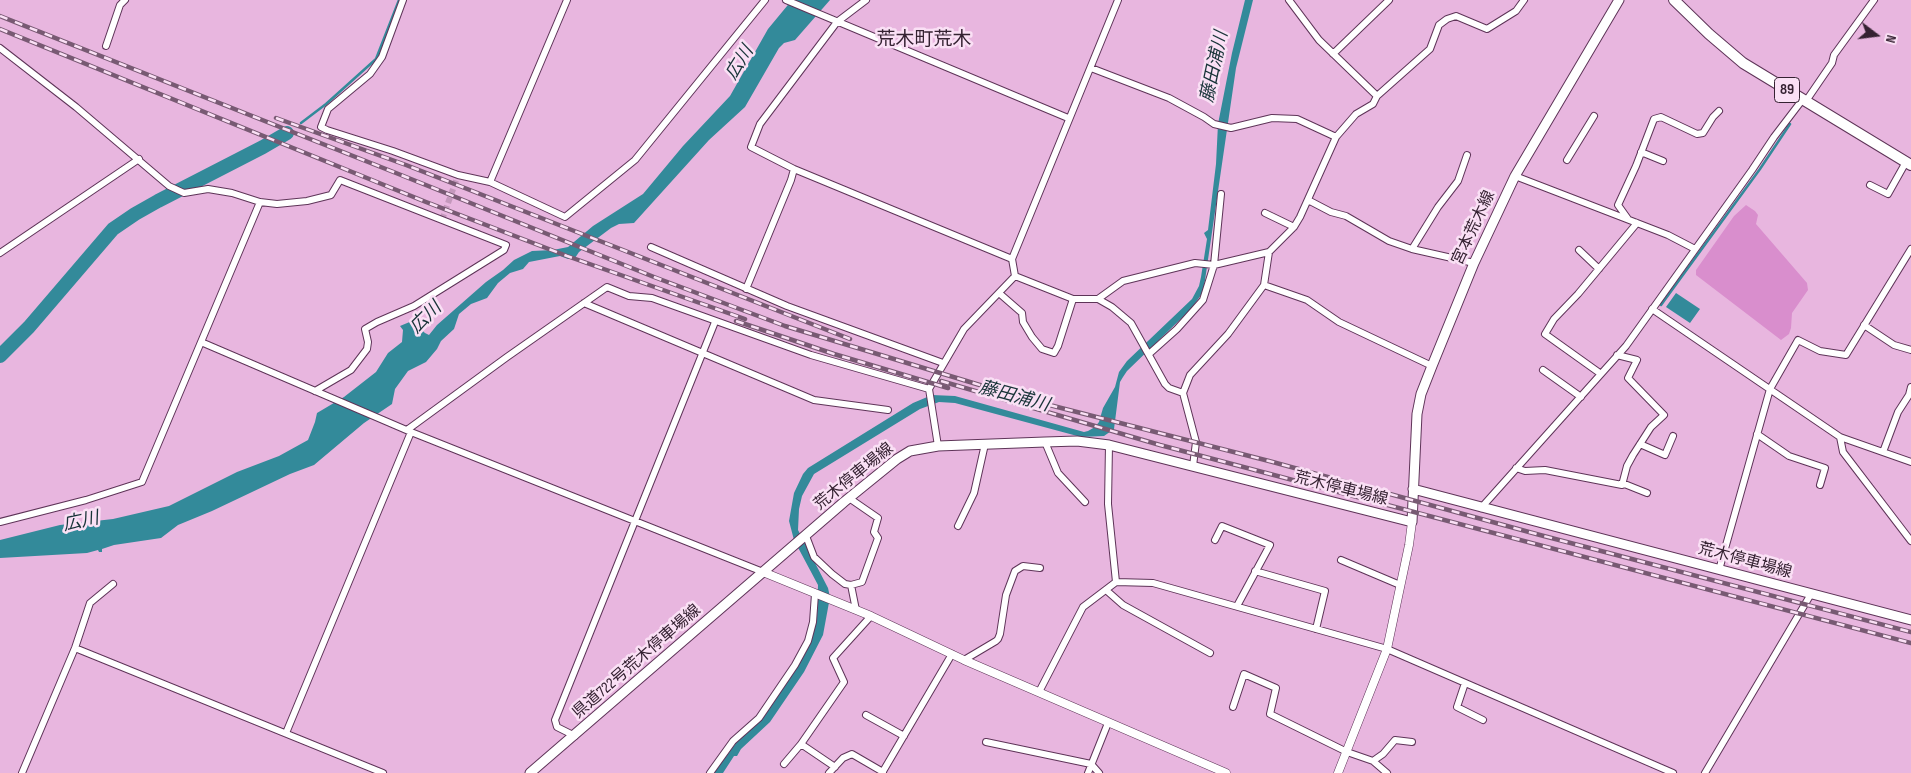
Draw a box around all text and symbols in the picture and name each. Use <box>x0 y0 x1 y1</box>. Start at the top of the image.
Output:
north arrow <box>1851 10 1901 60</box>
district label: 荒木町荒木 <box>877 29 971 51</box>
water label: 藤田浦川 <box>1197 30 1233 104</box>
text: N <box>1882 33 1900 45</box>
water label: 広川 <box>721 42 759 84</box>
road number: 89 <box>1774 78 1800 102</box>
street label: 宮本荒木線 <box>1448 188 1500 268</box>
water label: 広川 <box>406 298 446 338</box>
water label: 藤田浦川 <box>976 377 1052 417</box>
street label: 荒木停車場線 <box>811 439 897 515</box>
street label: 荒木停車場線 <box>1292 468 1390 510</box>
water label: 広川 <box>61 508 101 536</box>
street label: 荒木停車場線 <box>1696 539 1794 583</box>
street label: 県道722号荒木停車場線 <box>569 601 705 723</box>

